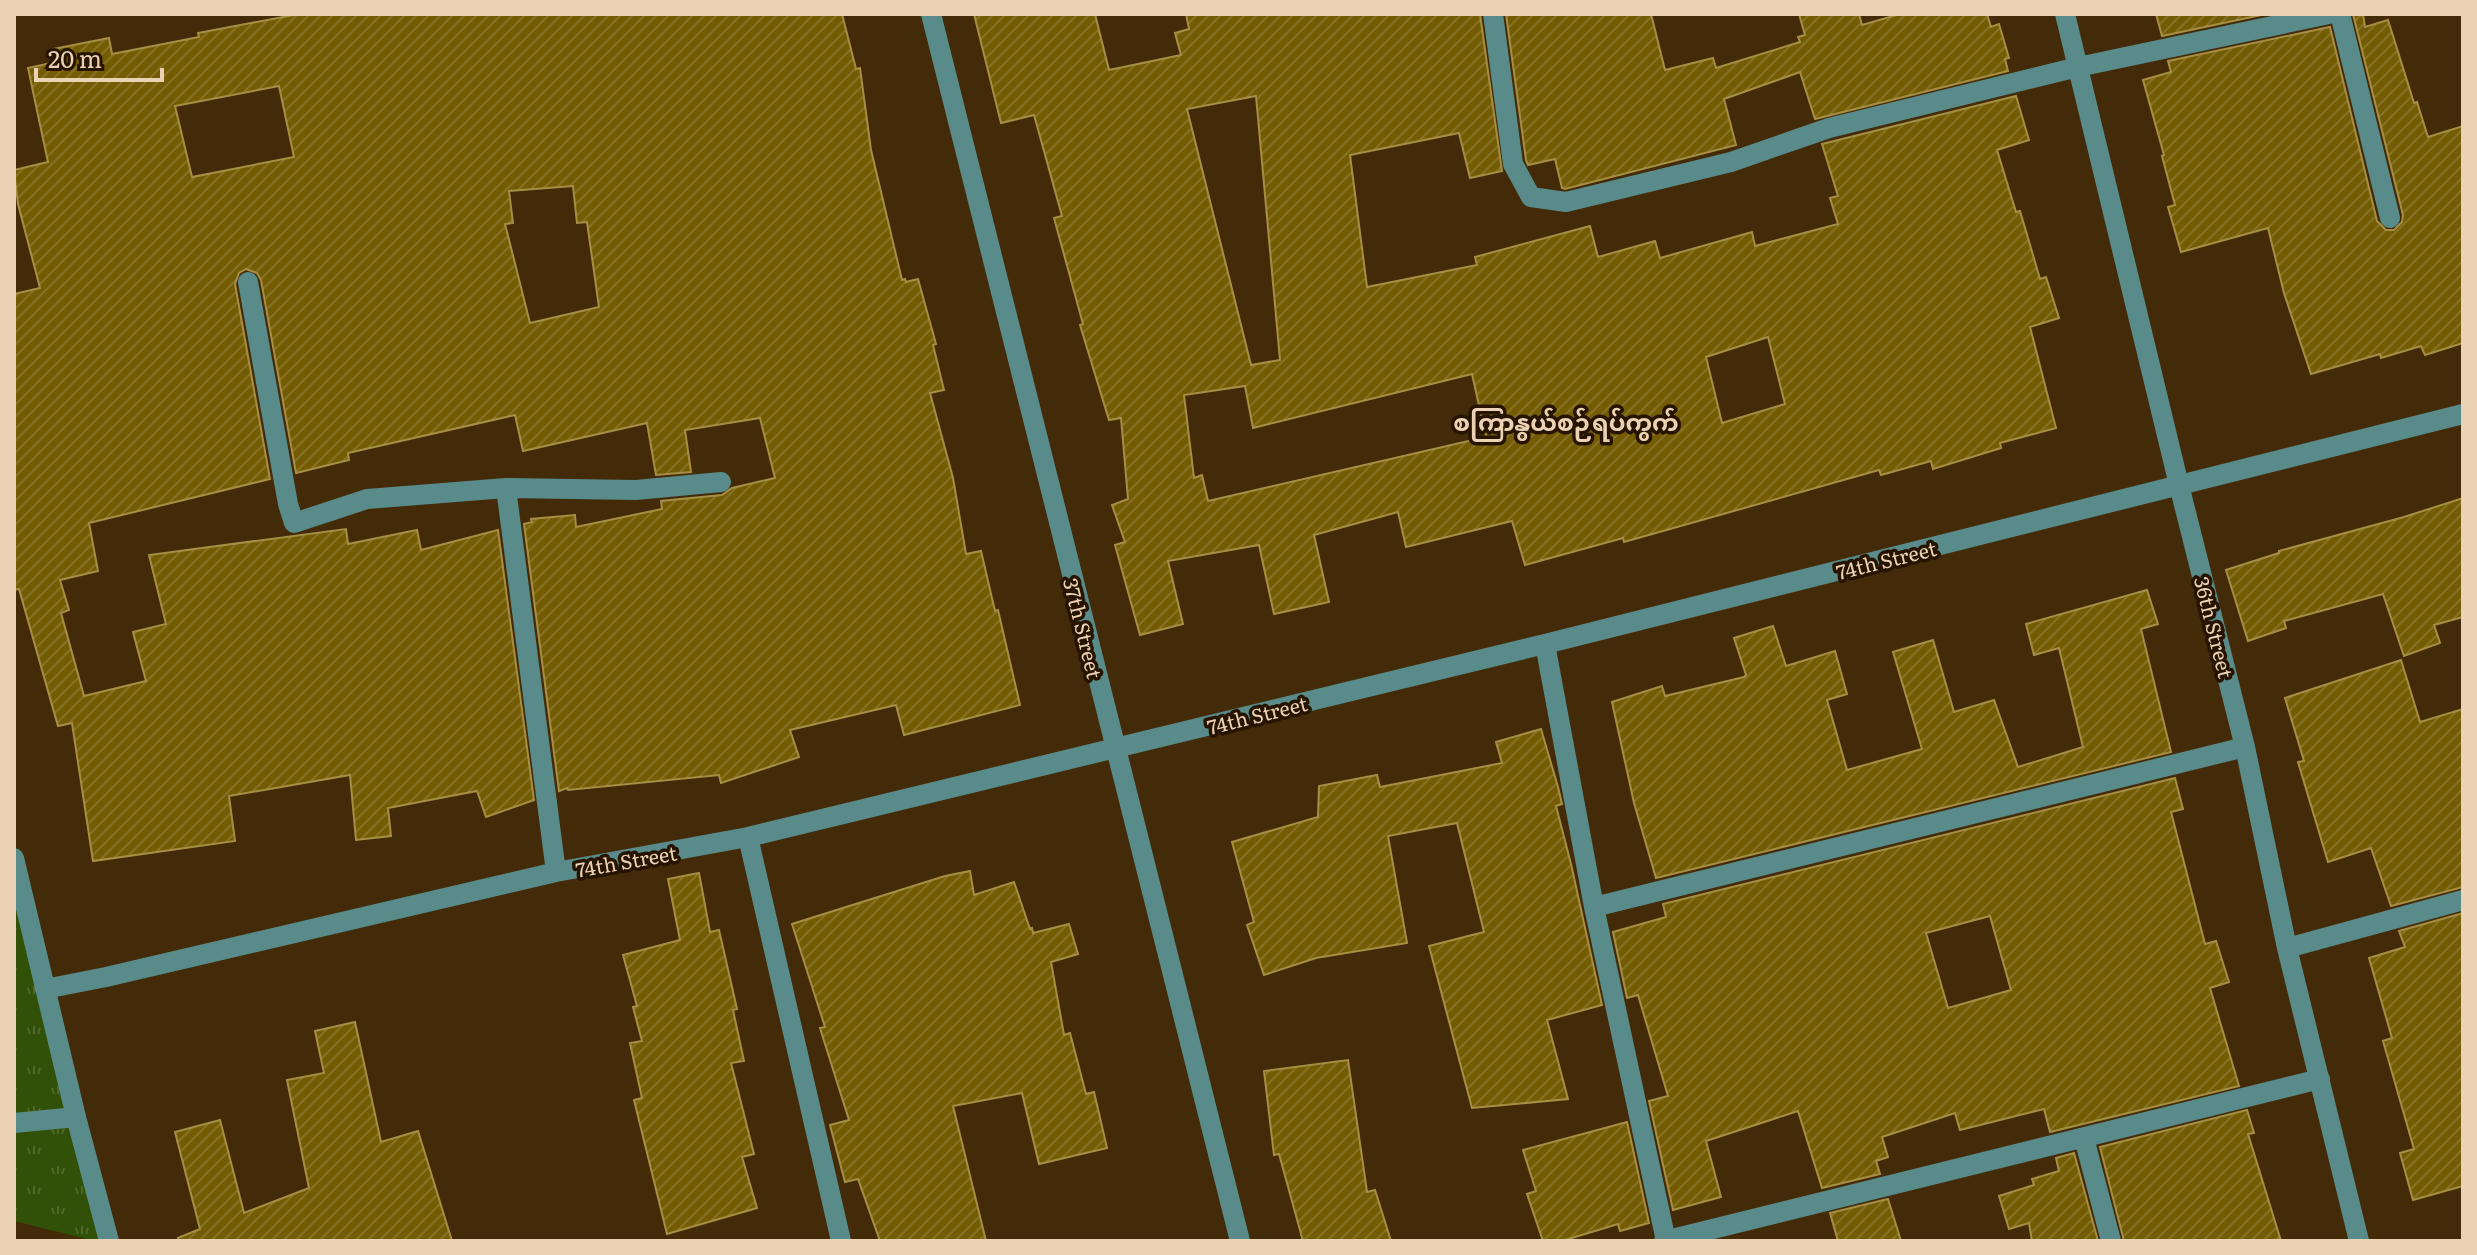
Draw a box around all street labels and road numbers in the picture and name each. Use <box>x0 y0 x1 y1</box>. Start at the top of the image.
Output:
street label: 74th Street <box>1833 532 1939 586</box>
street label: 36th Street <box>2188 573 2242 681</box>
street label: 37th Street <box>1057 574 1111 682</box>
street label: 74th Street <box>1204 687 1310 741</box>
street label: 74th Street <box>573 836 679 884</box>

